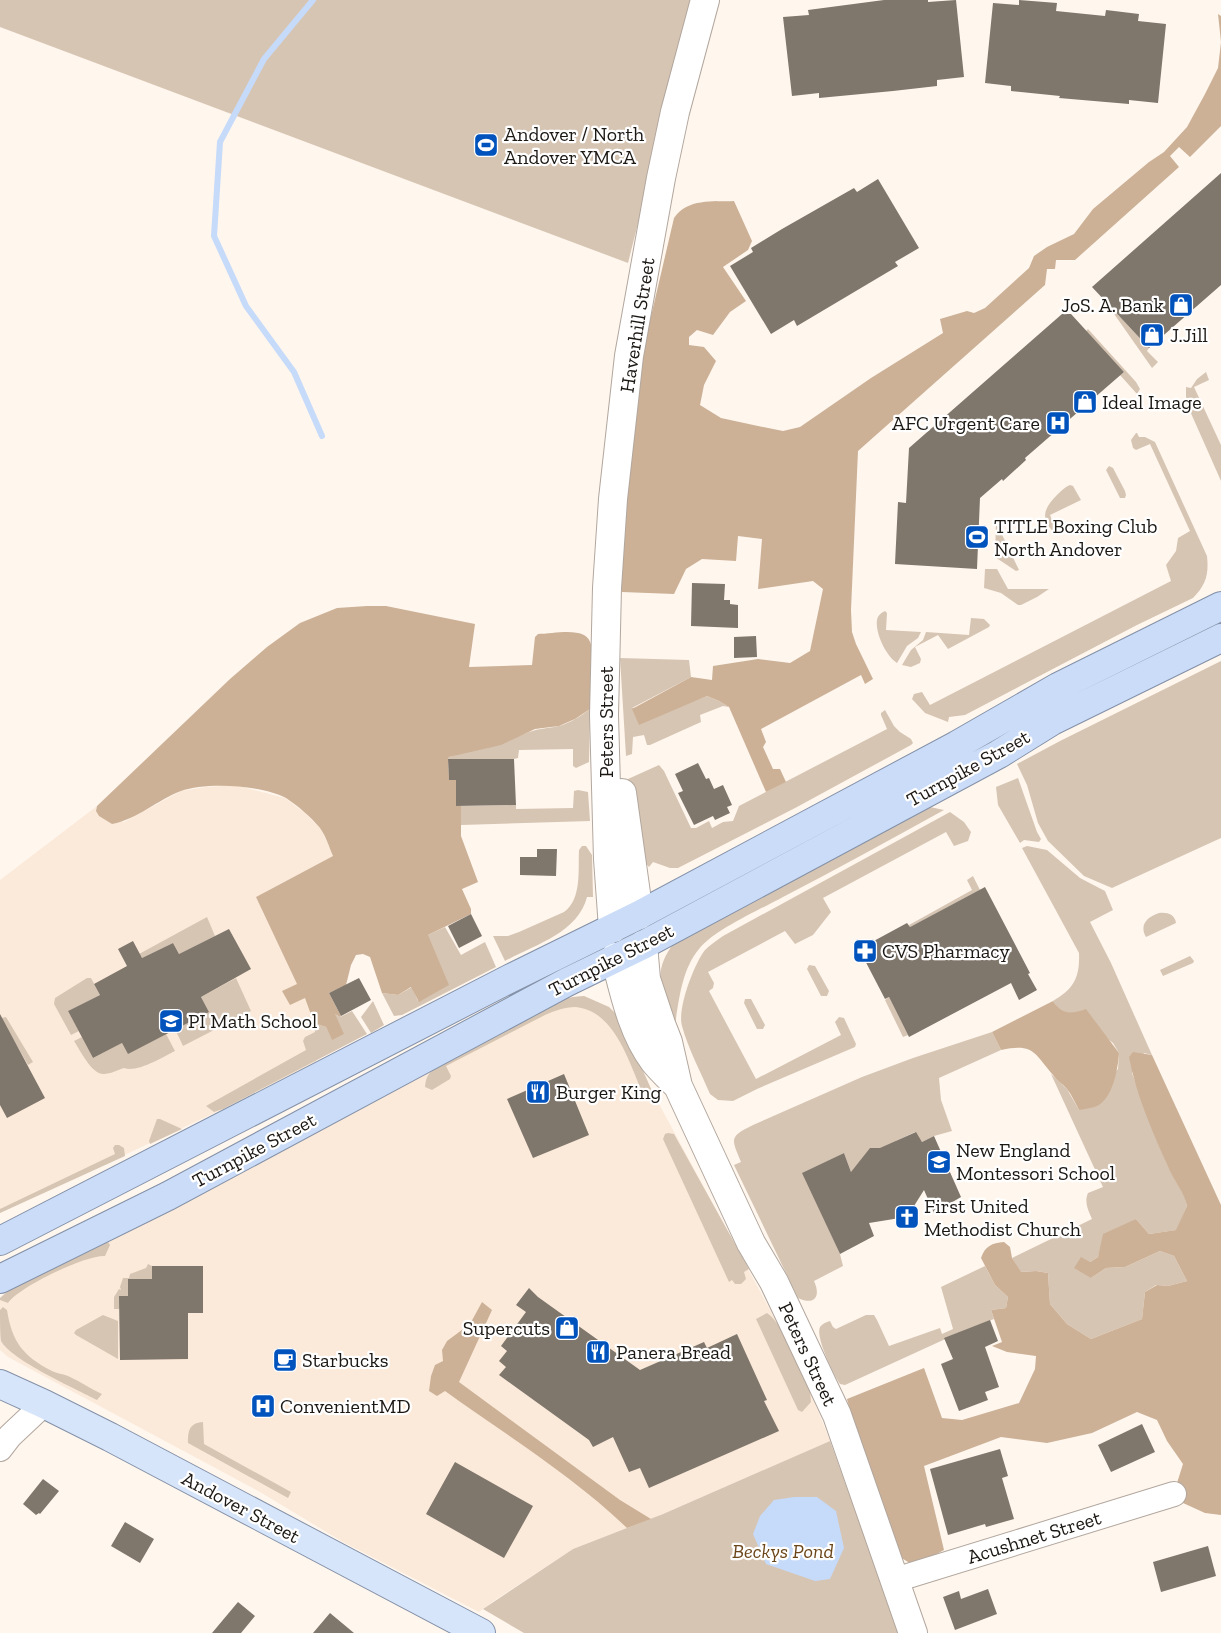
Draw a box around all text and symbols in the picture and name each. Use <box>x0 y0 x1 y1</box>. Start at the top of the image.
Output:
place label: Andover / North Andover YMCA <box>504 122 645 169</box>
sports icon: Andover / North Andover YMCA <box>473 132 499 158</box>
street label: Haverhill Street <box>614 255 660 394</box>
shop icon: JoS. A. Bank <box>1168 292 1194 318</box>
place label: JoS. A. Bank <box>1061 293 1165 317</box>
shop icon: J.Jill <box>1139 322 1165 348</box>
place label: J.Jill <box>1170 323 1208 347</box>
shop icon: Ideal Image <box>1072 389 1098 415</box>
place label: Ideal Image <box>1102 390 1202 414</box>
hospital icon: AFC Urgent Care <box>1045 410 1071 436</box>
place label: AFC Urgent Care <box>892 411 1040 435</box>
place label: TITLE Boxing Club North Andover <box>994 514 1157 561</box>
sports icon: TITLE Boxing Club North Andover <box>964 524 990 550</box>
street label: Peters Street <box>594 666 618 778</box>
street label: Turnpike Street <box>902 724 1034 812</box>
street label: Turnpike Street <box>545 918 678 1002</box>
pharmacy icon: CVS Pharmacy <box>852 938 878 964</box>
place label: CVS Pharmacy <box>882 939 1011 963</box>
school or university icon: PI Math School <box>158 1008 184 1034</box>
place label: PI Math School <box>188 1009 317 1033</box>
restaurant icon: Burger King <box>525 1079 551 1105</box>
place label: Burger King <box>556 1080 662 1104</box>
street label: Turnpike Street <box>188 1107 321 1193</box>
place label: New England Montessori School <box>956 1138 1115 1185</box>
school or university icon: New England Montessori School <box>926 1149 952 1175</box>
place label: First United Methodist Church <box>924 1194 1082 1241</box>
church icon: First United Methodist Church <box>894 1204 920 1230</box>
street label: Peters Street <box>774 1298 843 1410</box>
shop icon: Supercuts <box>554 1315 580 1341</box>
place label: Supercuts <box>463 1316 550 1340</box>
restaurant icon: Panera Bread <box>585 1339 611 1365</box>
place label: Panera Bread <box>616 1340 731 1364</box>
cafe icon: Starbucks <box>272 1347 298 1373</box>
place label: Starbucks <box>302 1348 388 1372</box>
hospital icon: ConvenientMD <box>250 1393 276 1419</box>
place label: ConvenientMD <box>280 1394 411 1418</box>
street label: Andover Street <box>178 1466 304 1548</box>
street label: Acushnet Street <box>964 1505 1104 1569</box>
park label: Beckys Pond <box>732 1539 834 1563</box>

